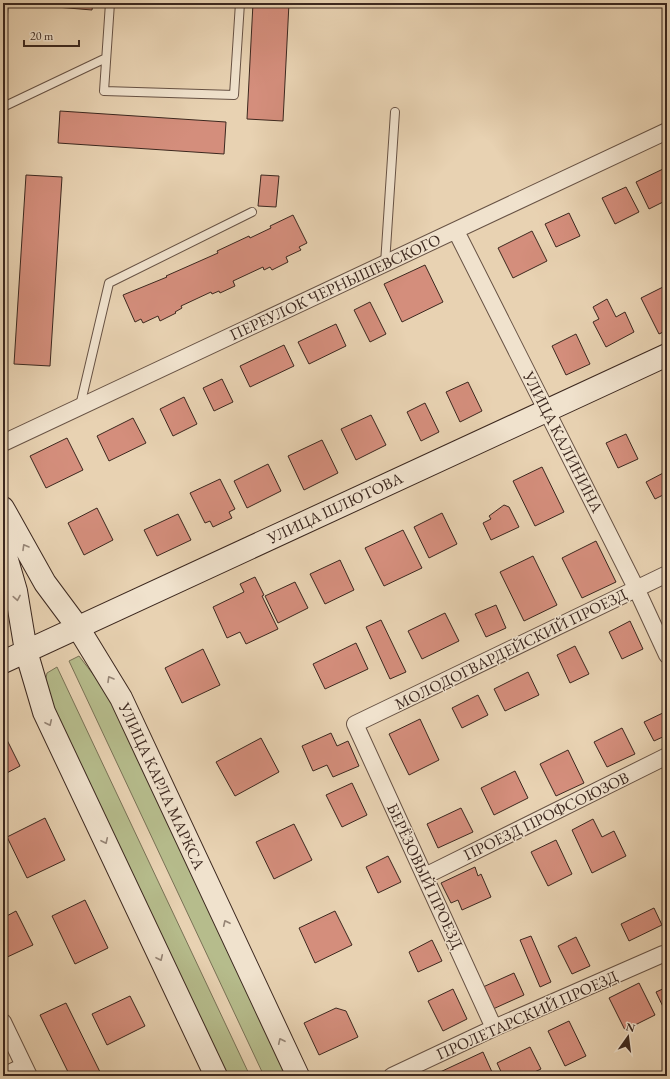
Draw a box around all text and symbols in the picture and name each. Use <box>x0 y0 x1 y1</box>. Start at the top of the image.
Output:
scale bar <box>24 22 79 48</box>
text: 20 m <box>30 28 54 44</box>
street label: ПЕРЕУЛОК ЧЕРНЫШЕВСКОГО <box>226 229 444 345</box>
street label: УЛИЦА КАЛИНИНА <box>518 367 608 517</box>
street label: УЛИЦА ШЛЮТОВА <box>263 467 407 549</box>
one-way arrow <box>22 544 30 551</box>
street label: МОЛОДОГВАРДЕЙСКИЙ ПРОЕЗД <box>391 583 631 715</box>
one-way arrow <box>12 594 21 601</box>
one-way arrow <box>108 676 115 683</box>
street label: УЛИЦА КАРЛА МАРКСА <box>114 698 210 874</box>
one-way arrow <box>44 719 52 726</box>
street label: ПРОЕЗД ПРОФСОЮЗОВ <box>460 767 632 865</box>
street label: БЕРЁЗОВЫЙ ПРОЕЗД <box>382 800 468 952</box>
one-way arrow <box>100 836 108 844</box>
one-way arrow <box>223 920 231 927</box>
one-way arrow <box>155 954 163 961</box>
street label: ПРОЛЕТАРСКИЙ ПРОЕЗД <box>433 965 621 1065</box>
north arrow <box>608 1017 648 1057</box>
text: N <box>624 1019 637 1035</box>
one-way arrow <box>278 1037 286 1045</box>

